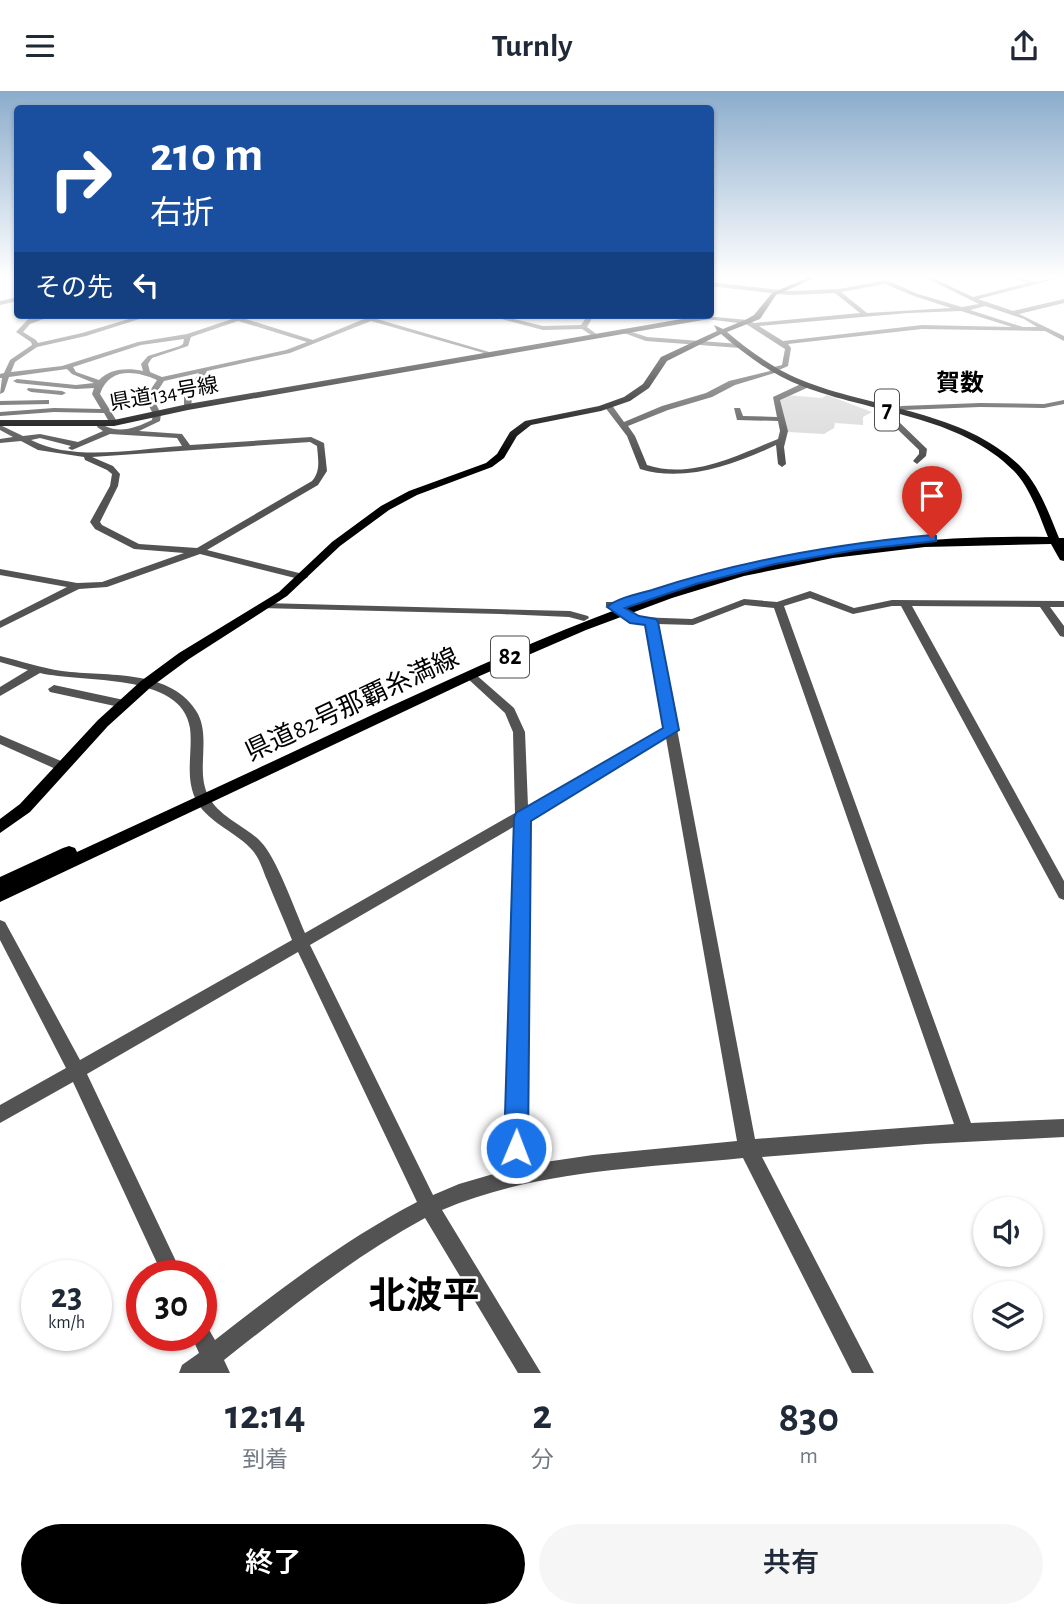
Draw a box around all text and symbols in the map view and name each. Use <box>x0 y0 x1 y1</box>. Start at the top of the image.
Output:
icon: menu <box>21 27 59 65</box>
icon: share <box>1005 27 1043 65</box>
text: Turnly <box>491 30 573 62</box>
text: 210 m <box>150 131 263 180</box>
icon: right <box>35 133 126 224</box>
text: 右折 <box>150 197 214 229</box>
icon: left <box>127 266 165 304</box>
text: その先 <box>35 275 113 301</box>
district label: 賀数 <box>936 370 984 396</box>
street label: 県道134号線 <box>108 373 220 414</box>
road number: 7 <box>875 389 899 431</box>
pin <box>902 466 962 538</box>
icon: arrive <box>913 477 951 515</box>
road number: 82 <box>491 637 529 677</box>
street label: 県道82号那覇糸満線 <box>240 642 463 766</box>
position arrow <box>479 1111 553 1185</box>
map controls <box>973 1197 1043 1351</box>
button: sound <box>973 1197 1043 1267</box>
speed limit sign: 30 <box>126 1260 217 1351</box>
district label: 北波平 <box>369 1276 480 1315</box>
text: 23 <box>51 1279 82 1314</box>
button: layers <box>973 1281 1043 1351</box>
text: km/h <box>48 1314 85 1332</box>
text: 12:14 <box>225 1394 306 1436</box>
text: 2 <box>532 1394 552 1436</box>
text: 830 <box>778 1397 839 1439</box>
text: m <box>800 1445 818 1468</box>
text: 到着 <box>242 1449 288 1472</box>
text: 分 <box>531 1449 554 1472</box>
button: 終了 <box>21 1524 525 1604</box>
button: 共有 <box>539 1524 1043 1604</box>

